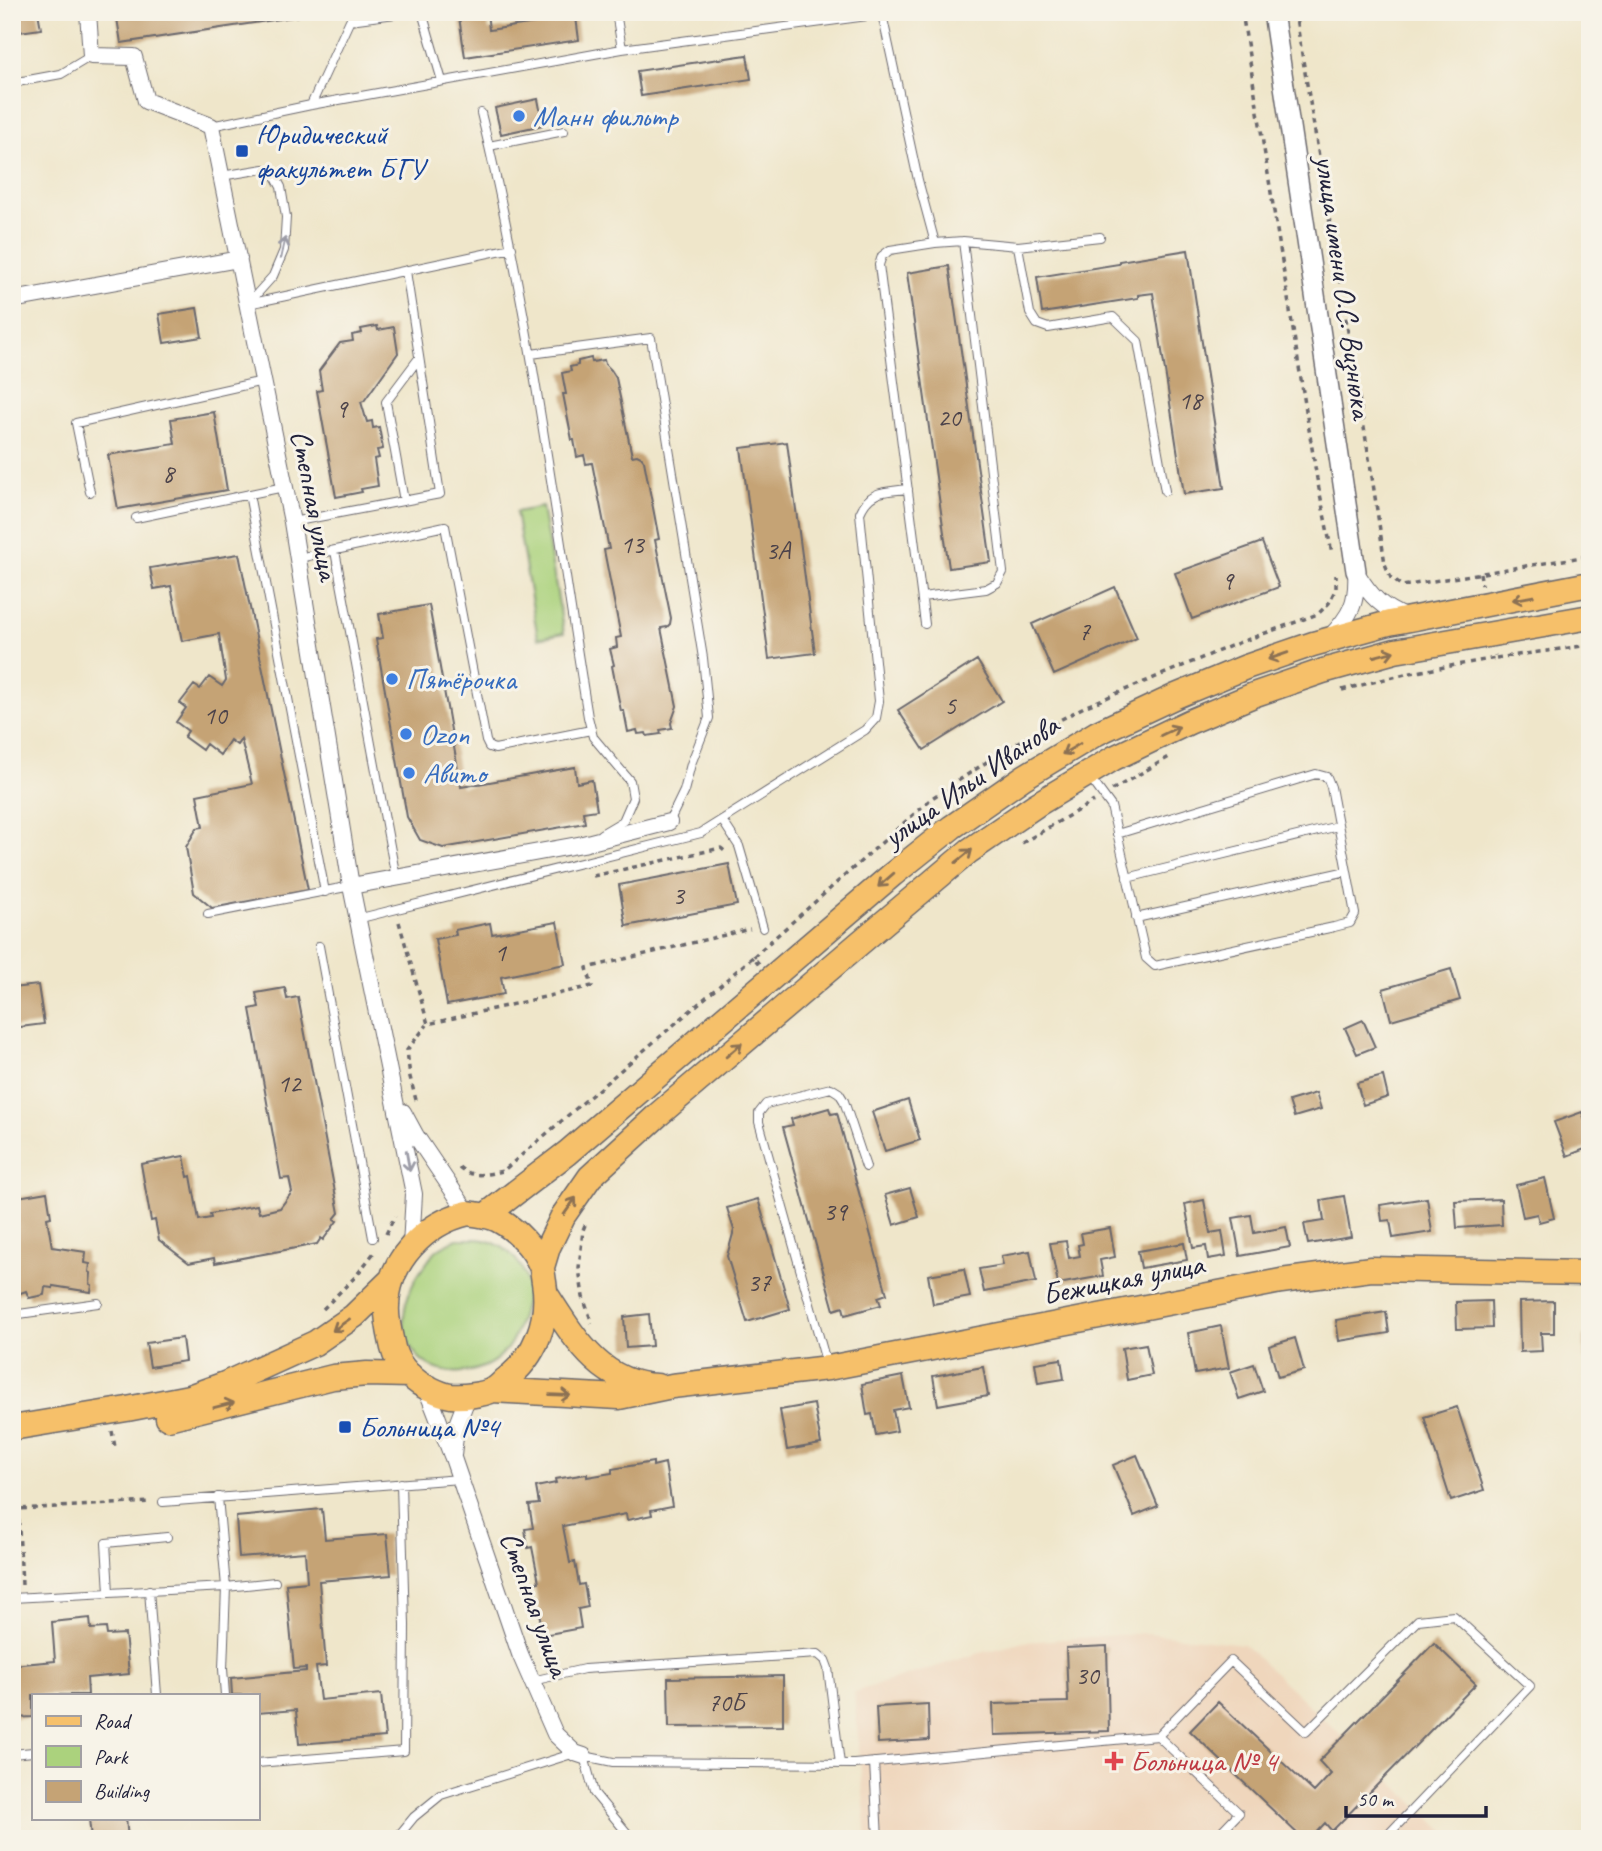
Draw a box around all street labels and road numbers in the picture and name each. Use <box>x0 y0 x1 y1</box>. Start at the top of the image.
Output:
street label: улица имени О.С. Визнюка <box>1306 151 1382 424</box>
street label: Степная улица <box>282 427 349 586</box>
street label: улица Ильи Иванова <box>874 705 1068 857</box>
street label: Бежицкая улица <box>1039 1244 1209 1313</box>
street label: Степная улица <box>491 1526 580 1684</box>

